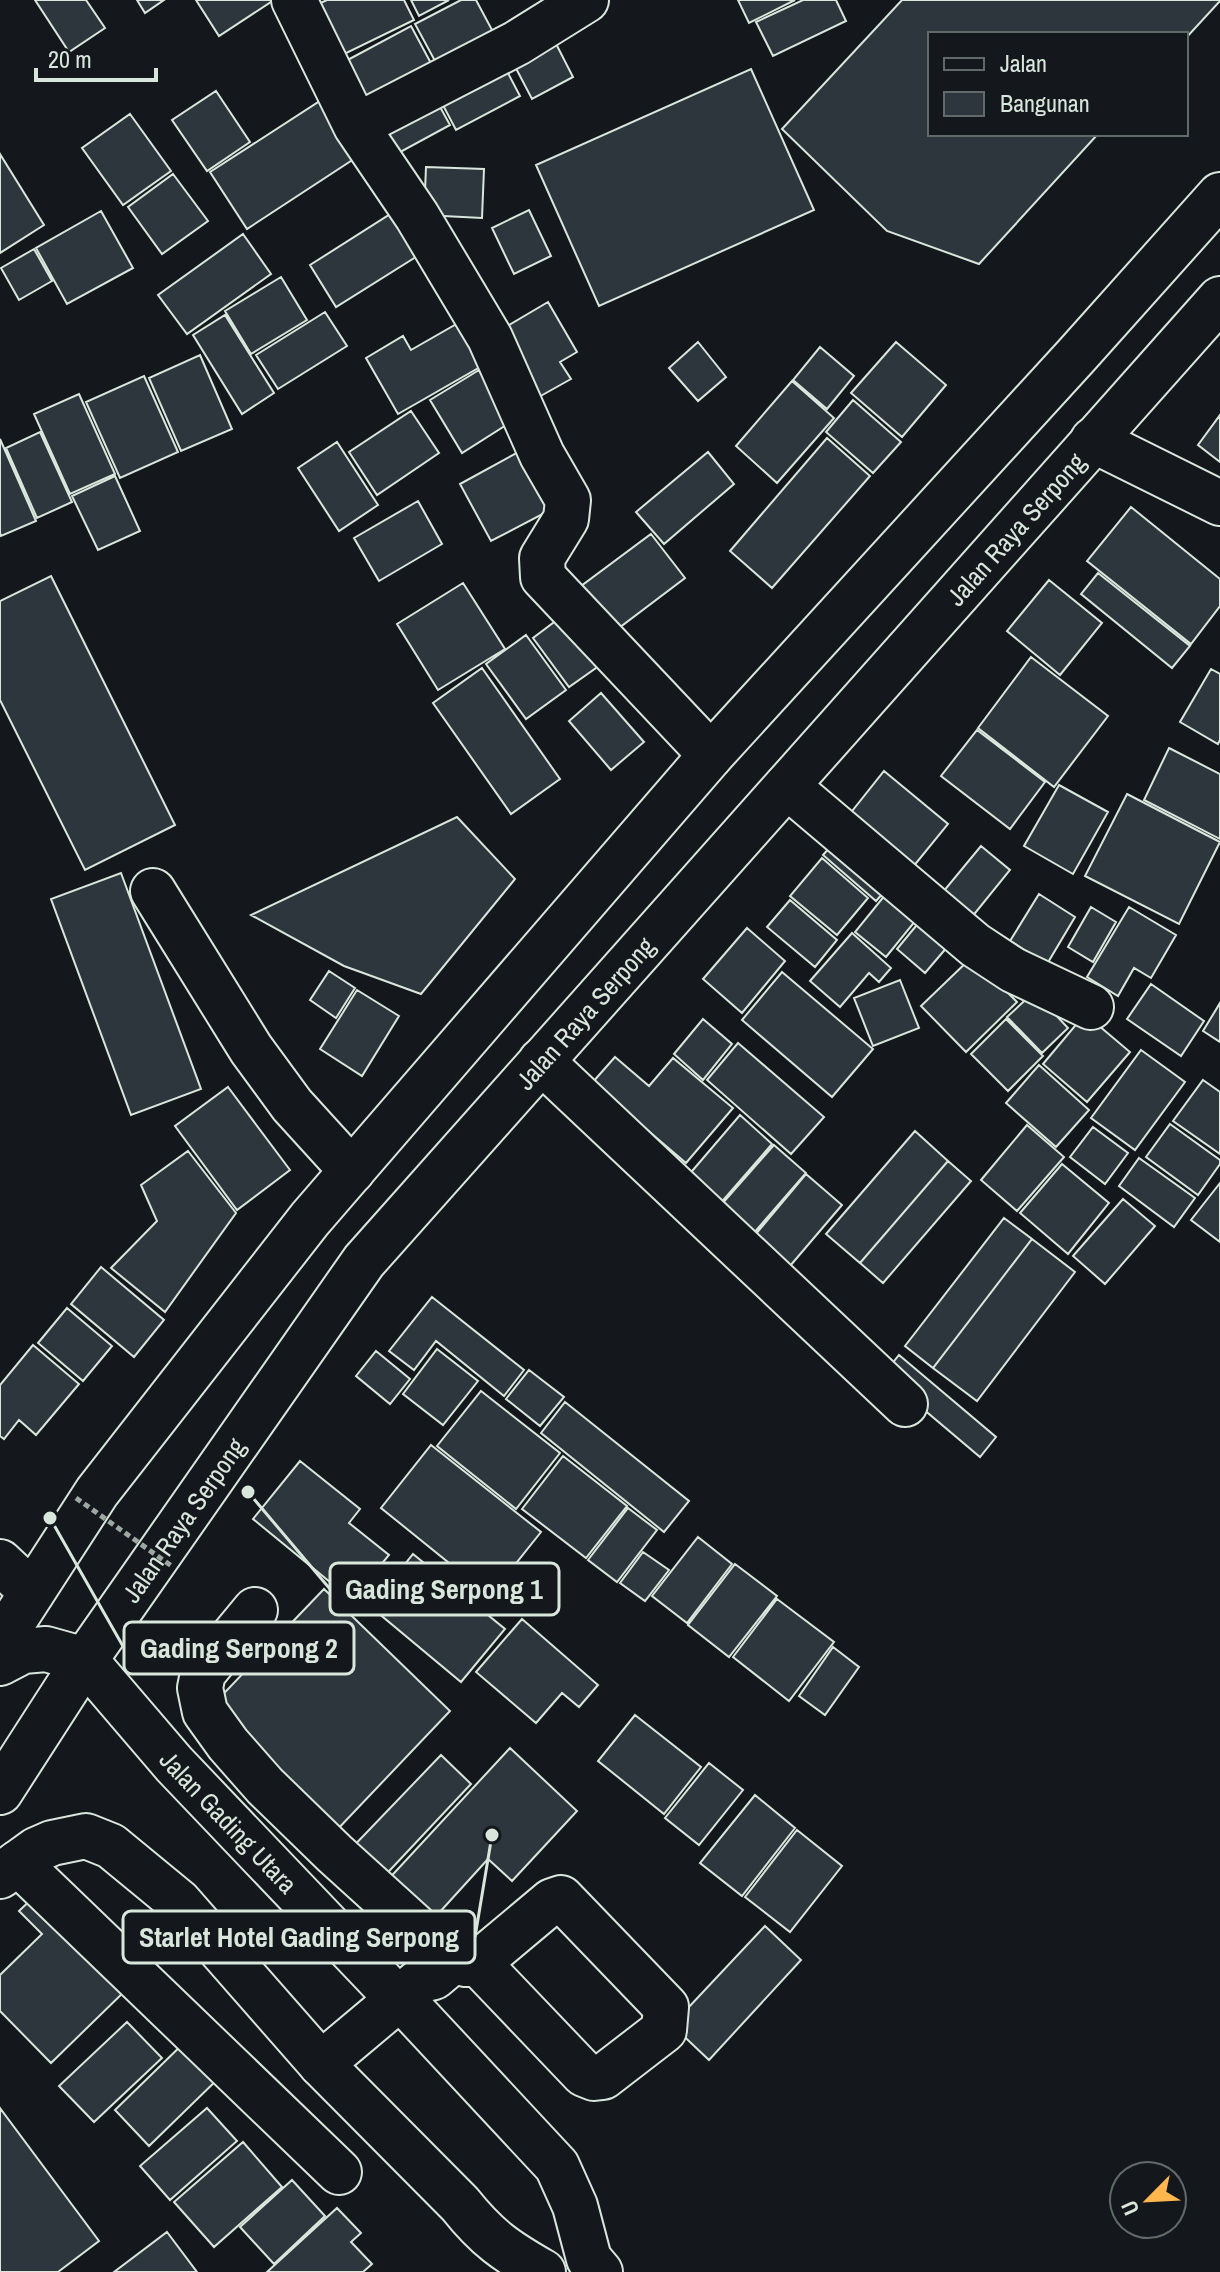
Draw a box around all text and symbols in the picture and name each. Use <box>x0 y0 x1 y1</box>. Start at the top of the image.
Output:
scale bar <box>36 32 156 82</box>
legend <box>928 32 1188 136</box>
text: 20 m <box>48 43 92 75</box>
text: Jalan <box>1000 47 1047 79</box>
text: Bangunan <box>1000 87 1090 119</box>
street label: Jalan Raya Serpong <box>938 445 1093 613</box>
street label: Jalan Raya Serpong <box>507 929 662 1097</box>
street label: Jalan Raya Serpong <box>113 1431 253 1609</box>
callout: Gading Serpong 1 <box>330 1563 559 1615</box>
text: Gading Serpong 1 <box>345 1570 543 1608</box>
callout: Gading Serpong 2 <box>124 1622 354 1674</box>
text: Gading Serpong 2 <box>140 1629 338 1667</box>
street label: Jalan Gading Utara <box>152 1743 305 1901</box>
callout: Starlet Hotel Gading Serpong <box>123 1911 475 1963</box>
text: Starlet Hotel Gading Serpong <box>139 1918 459 1956</box>
north arrow <box>1108 2160 1188 2240</box>
text: U <box>1113 2196 1146 2220</box>

